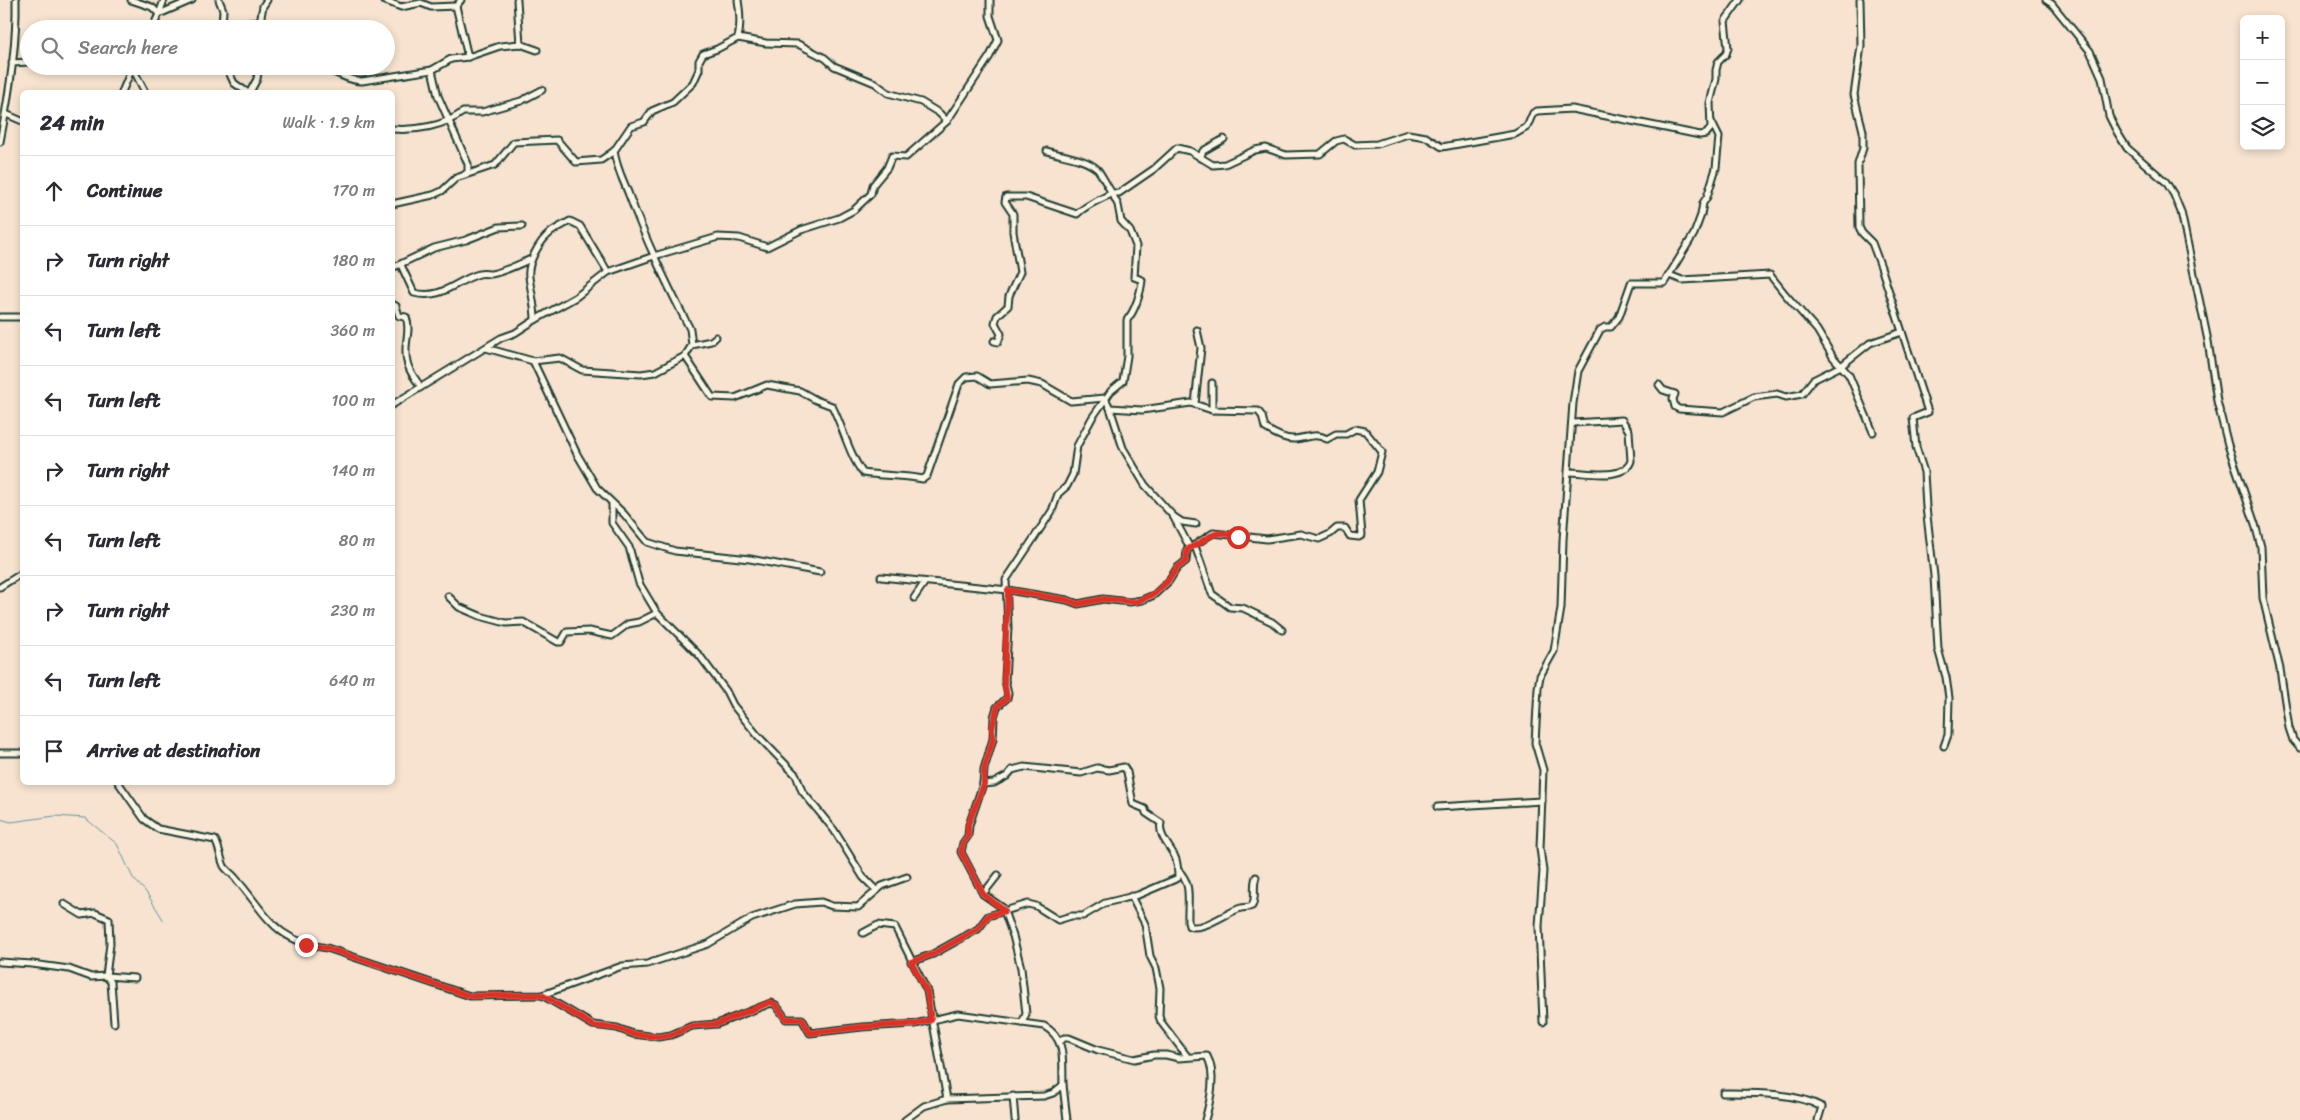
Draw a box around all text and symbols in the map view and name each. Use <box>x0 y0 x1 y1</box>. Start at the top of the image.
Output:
map controls <box>2240 15 2285 150</box>
button: + <box>2240 15 2285 60</box>
search box <box>20 20 395 75</box>
text: Search here <box>78 31 178 64</box>
icon: search <box>38 34 66 62</box>
button: − <box>2240 60 2285 105</box>
text: 24 min <box>40 104 104 142</box>
button: layers <box>2240 105 2285 150</box>
text: Walk · 1.9 km <box>283 108 375 137</box>
text: Continue <box>87 174 163 207</box>
text: 170 m <box>332 176 375 205</box>
icon: ahead <box>40 177 68 205</box>
text: Turn right <box>87 244 169 277</box>
text: 180 m <box>332 246 375 275</box>
icon: right <box>40 247 68 275</box>
text: Turn left <box>87 314 160 347</box>
text: 360 m <box>331 316 375 345</box>
icon: left <box>40 317 68 345</box>
text: Turn left <box>87 384 160 417</box>
text: 100 m <box>331 386 375 415</box>
icon: left <box>40 387 68 415</box>
text: Turn right <box>87 454 169 487</box>
text: 140 m <box>332 456 375 485</box>
icon: right <box>40 457 68 485</box>
text: Turn left <box>87 524 160 557</box>
text: 80 m <box>339 526 375 555</box>
route start <box>1227 526 1250 549</box>
icon: left <box>40 527 68 555</box>
text: Turn right <box>87 594 169 627</box>
text: 230 m <box>330 596 375 625</box>
icon: right <box>40 597 68 625</box>
text: Turn left <box>87 664 160 697</box>
text: 640 m <box>329 666 375 695</box>
icon: left <box>40 667 68 695</box>
text: Arrive at destination <box>87 734 260 767</box>
icon: arrive <box>40 737 68 765</box>
route end <box>295 934 318 957</box>

